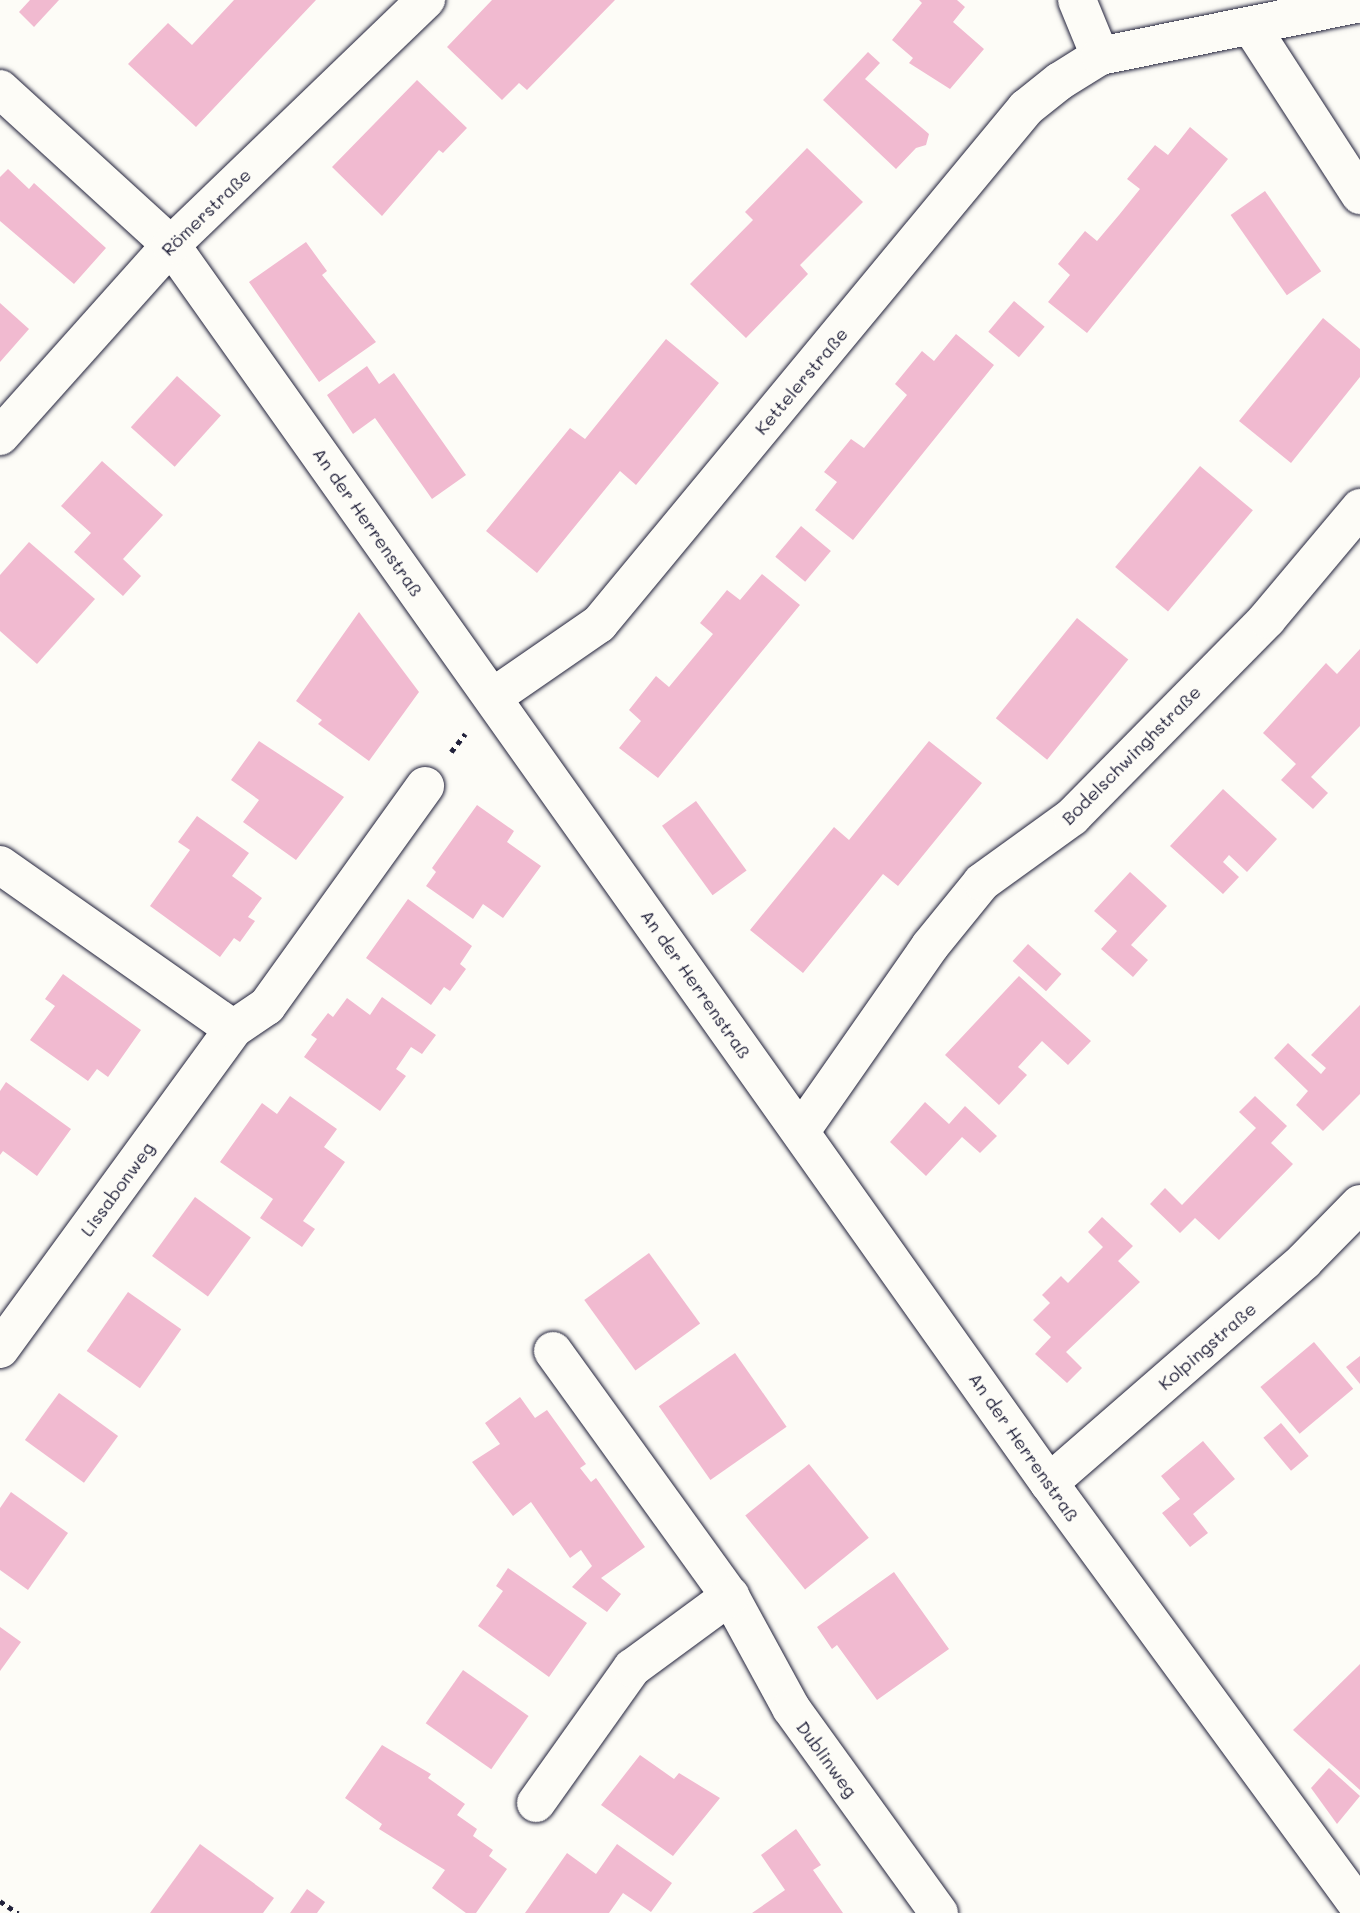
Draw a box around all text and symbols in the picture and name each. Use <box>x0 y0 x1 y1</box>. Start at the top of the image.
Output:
street label: Römerstraße <box>157 164 255 260</box>
street label: Kettelerstraße <box>750 323 852 439</box>
street label: An der Herrenstraß <box>308 443 428 601</box>
street label: Bodelschwinghstraße <box>1057 681 1205 829</box>
street label: An der Herrenstraß <box>636 905 756 1063</box>
street label: Lissabonweg <box>76 1138 158 1240</box>
street label: Kolpingstraße <box>1154 1298 1260 1394</box>
street label: An der Herrenstraß <box>964 1368 1084 1526</box>
street label: Dublinweg <box>792 1717 862 1801</box>

